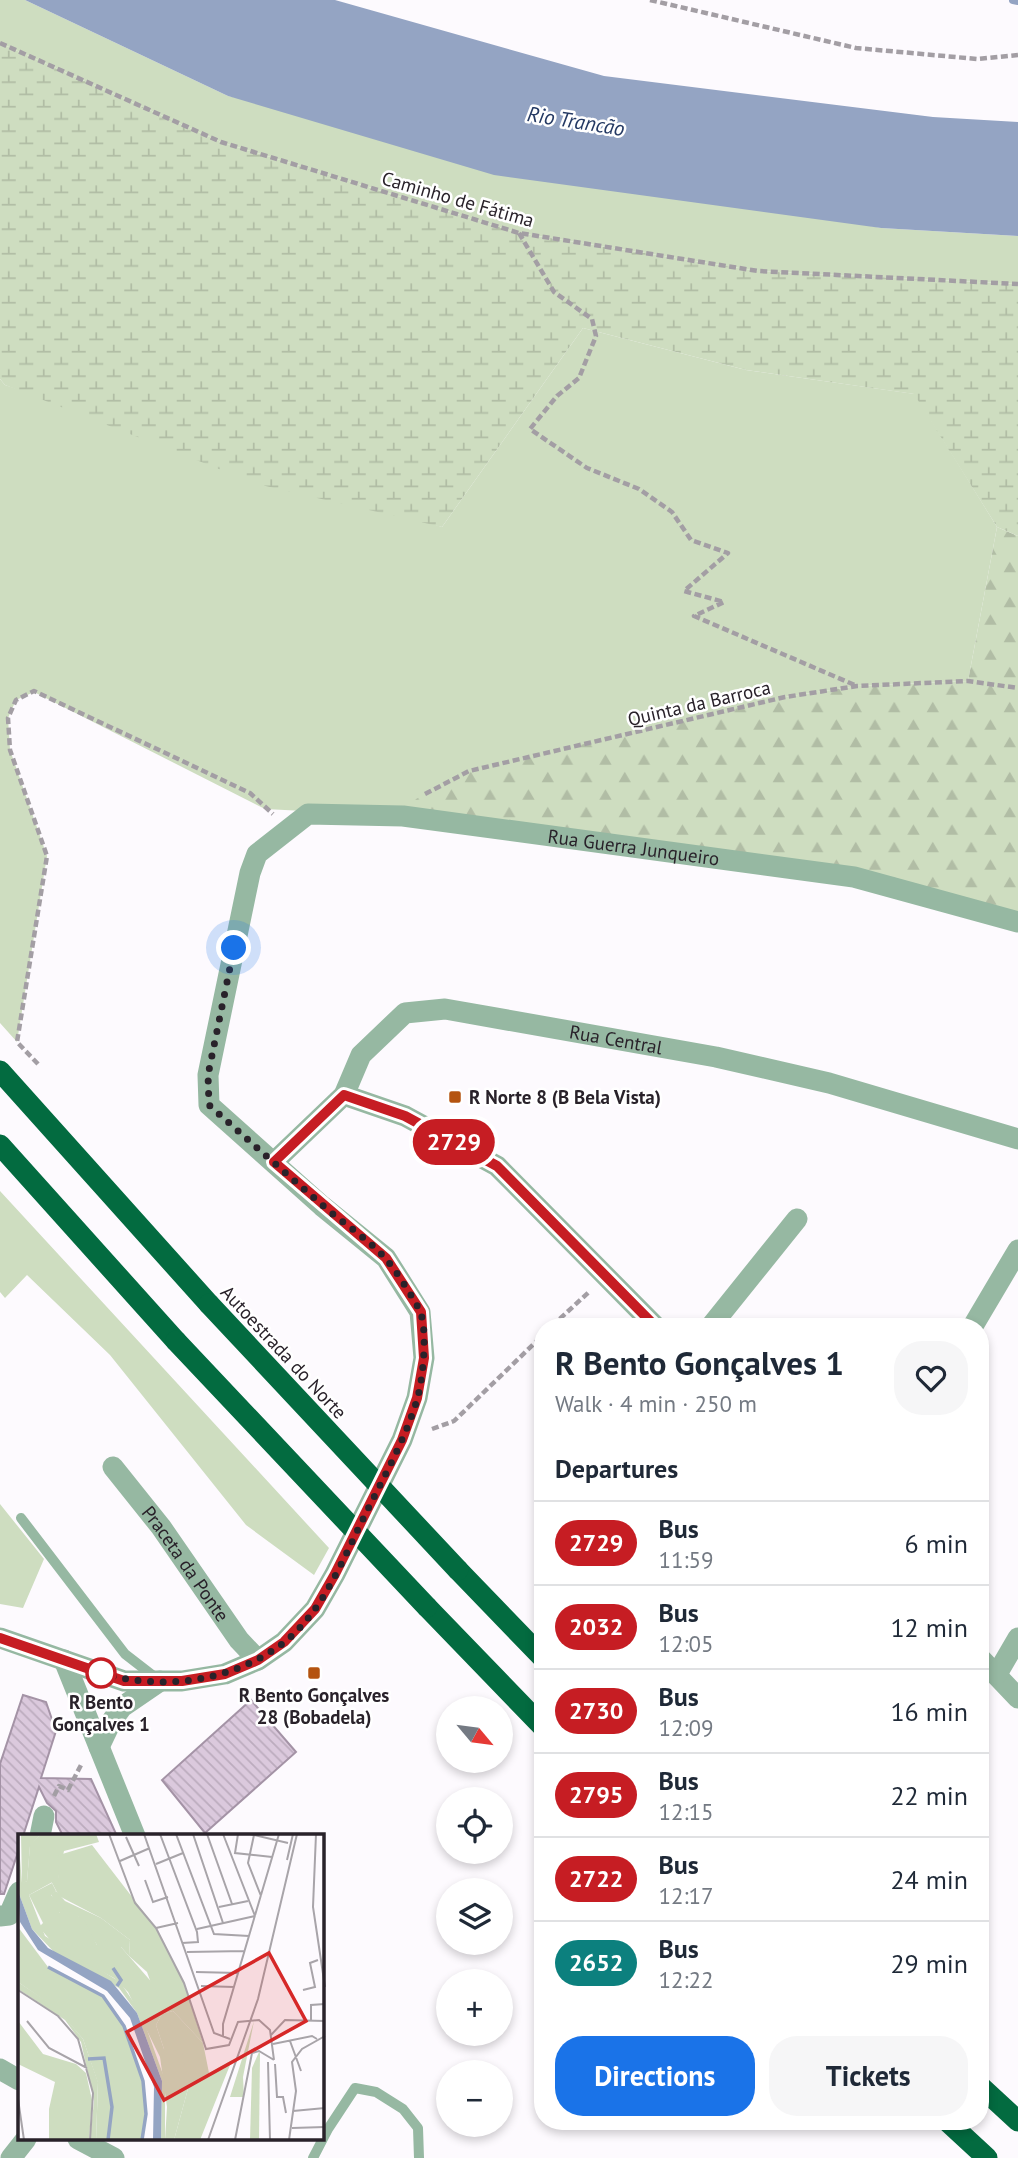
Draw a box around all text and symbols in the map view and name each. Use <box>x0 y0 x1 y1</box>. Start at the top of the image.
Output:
water label: Rio Trancão <box>525 100 627 142</box>
street label: Caminho de Fátima <box>379 166 537 232</box>
street label: Quinta da Barroca <box>625 675 773 731</box>
street label: Rua Guerra Junqueiro <box>546 824 721 871</box>
your location <box>216 930 251 965</box>
street label: Rua Central <box>568 1019 665 1059</box>
place label: R Norte 8 (B Bela Vista) <box>469 1085 661 1109</box>
marker: R Norte 8 (B Bela Vista) <box>447 1089 463 1105</box>
line badge: 2729 <box>405 1119 503 1165</box>
text: 2729 <box>427 1126 481 1157</box>
street label: Autoestrada do Norte <box>216 1280 352 1424</box>
text: R Bento Gonçalves 1 <box>555 1341 844 1384</box>
button: heart <box>894 1341 968 1415</box>
text: Walk · 4 min · 250 m <box>555 1389 757 1418</box>
text: Departures <box>555 1452 678 1485</box>
street label: Praceta da Ponte <box>137 1501 235 1626</box>
text: Bus <box>658 1512 699 1545</box>
text: 2729 <box>569 1527 623 1558</box>
text: 6 min <box>905 1527 968 1560</box>
text: 11:59 <box>658 1545 714 1574</box>
text: Bus <box>658 1596 699 1629</box>
text: 2032 <box>569 1611 623 1642</box>
text: 12 min <box>890 1611 968 1644</box>
text: 12:05 <box>658 1629 714 1658</box>
marker: R Bento Gonçalves 1 <box>86 1658 116 1688</box>
marker: R Bento Gonçalves 28 (Bobadela) <box>306 1665 322 1681</box>
text: Bus <box>658 1680 699 1713</box>
place label: R Bento Gonçalves 28 (Bobadela) <box>239 1683 389 1729</box>
place label: R Bento Gonçalves 1 <box>52 1690 150 1736</box>
text: 2730 <box>569 1695 623 1726</box>
text: 16 min <box>890 1695 968 1728</box>
north arrow <box>436 1696 513 1773</box>
map controls <box>436 1696 513 2137</box>
text: 12:09 <box>658 1713 714 1742</box>
text: Bus <box>658 1764 699 1797</box>
text: 2795 <box>569 1779 623 1810</box>
text: 22 min <box>890 1779 968 1812</box>
button: locate <box>436 1787 513 1864</box>
text: 12:15 <box>658 1797 714 1826</box>
inset map <box>18 1834 324 2140</box>
text: Bus <box>658 1848 699 1881</box>
text: 2722 <box>569 1863 623 1894</box>
text: 24 min <box>890 1863 968 1896</box>
button: layers <box>436 1878 513 1955</box>
text: 12:17 <box>658 1881 714 1910</box>
text: Bus <box>658 1932 699 1965</box>
text: 2652 <box>569 1947 623 1978</box>
text: 29 min <box>890 1947 968 1980</box>
text: 12:22 <box>658 1965 714 1994</box>
button: + <box>436 1969 513 2046</box>
button: Directions <box>555 2036 755 2116</box>
button: Tickets <box>769 2036 968 2116</box>
button: − <box>436 2060 513 2137</box>

